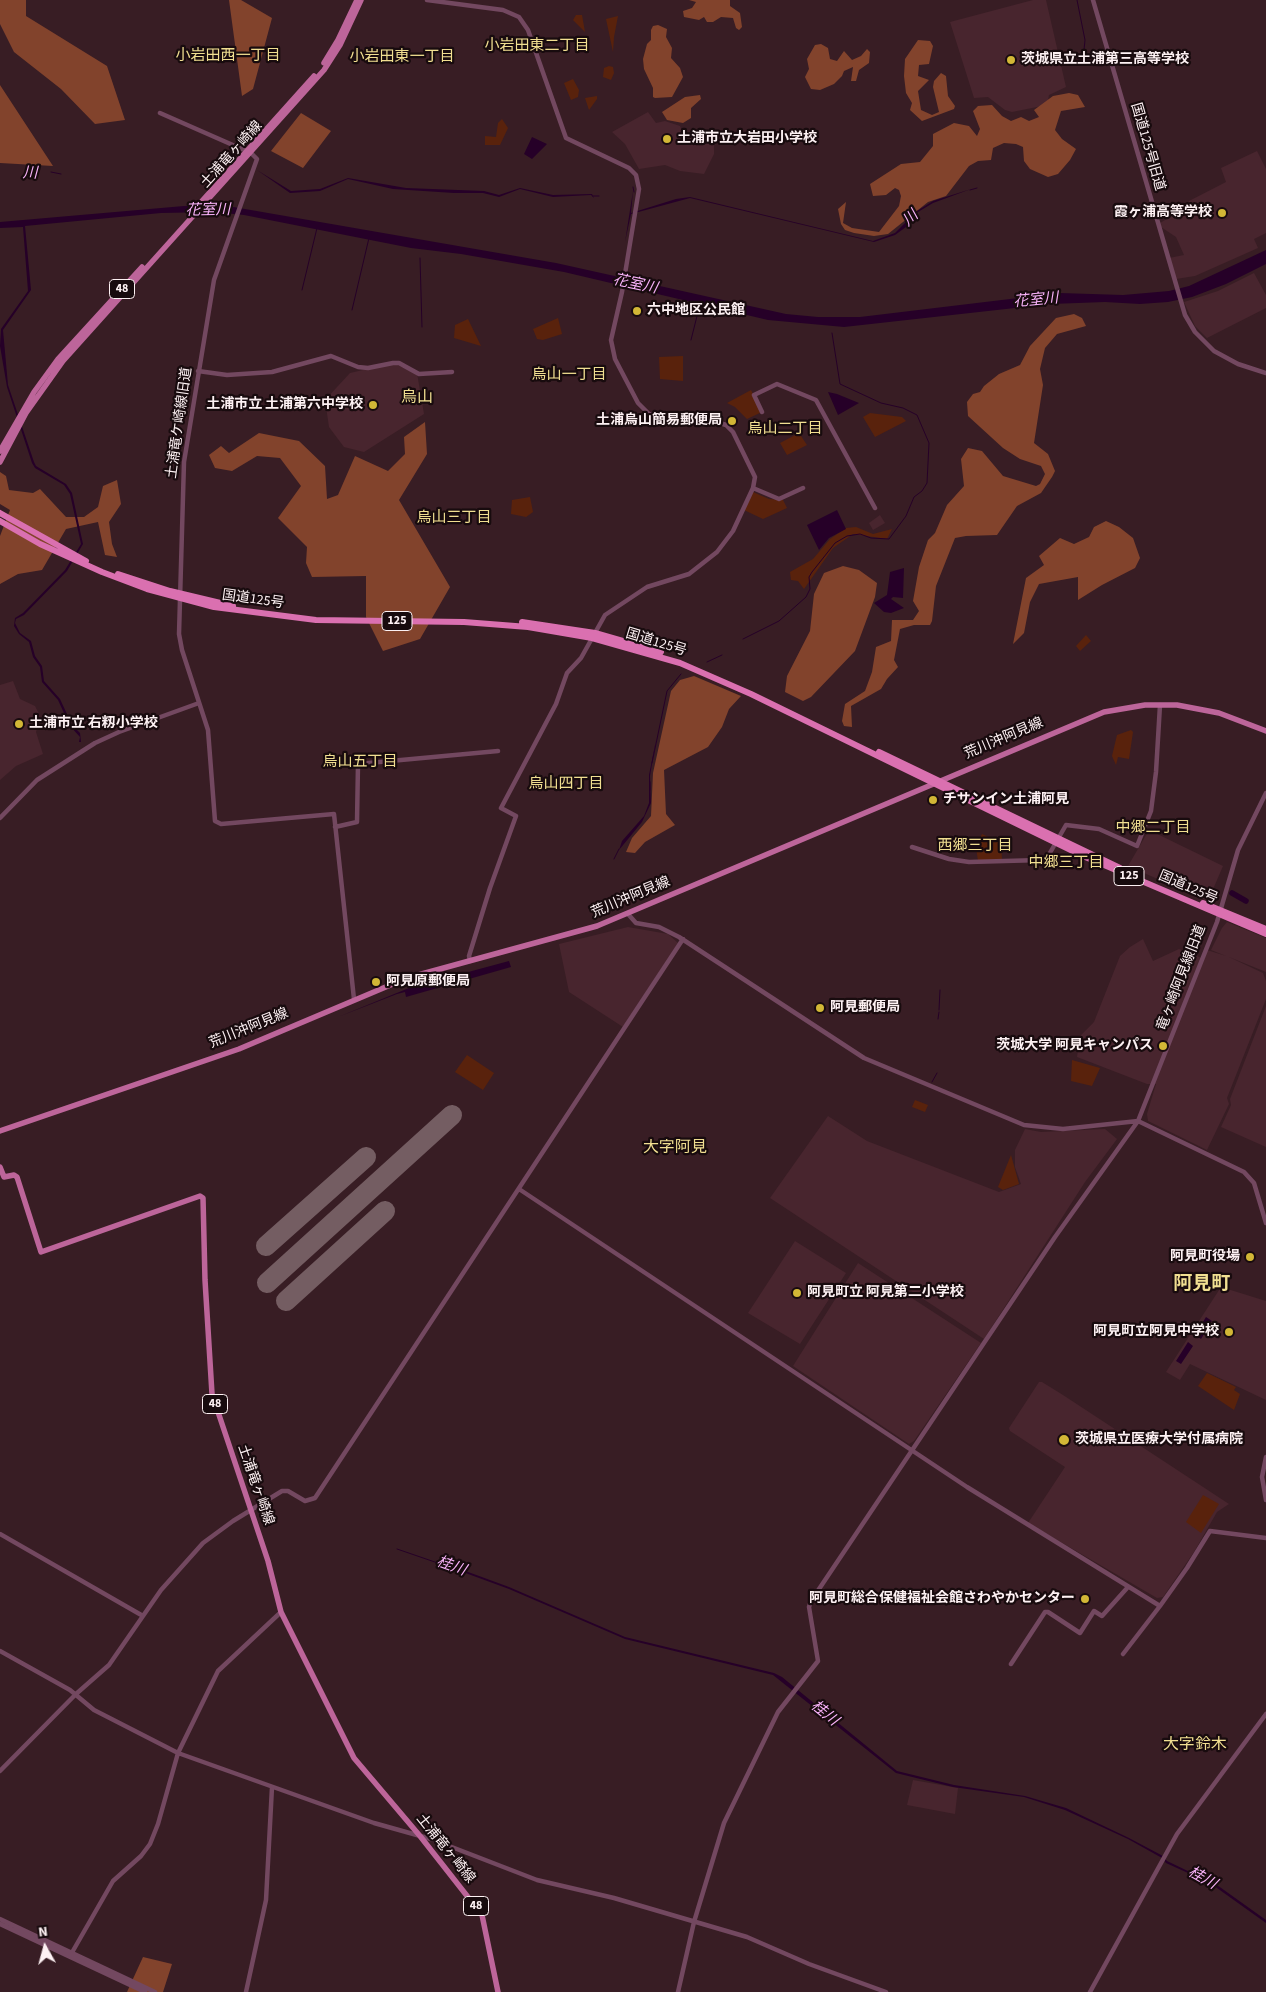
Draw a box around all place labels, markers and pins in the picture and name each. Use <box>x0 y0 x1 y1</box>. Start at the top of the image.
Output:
place label: 茨城県立土浦第三高等学校 <box>1021 52 1189 68</box>
marker: 茨城県立土浦第三高等学校 <box>1005 54 1017 66</box>
place label: 土浦市立大岩田小学校 <box>677 131 817 147</box>
marker: 土浦市立大岩田小学校 <box>661 133 673 145</box>
place label: 霞ヶ浦高等学校 <box>1114 205 1212 221</box>
marker: 霞ヶ浦高等学校 <box>1216 207 1228 219</box>
place label: 六中地区公民館 <box>647 303 745 319</box>
marker: 六中地区公民館 <box>631 305 643 317</box>
place label: 土浦市立 土浦第六中学校 <box>206 397 363 413</box>
marker: 土浦市立 土浦第六中学校 <box>367 399 379 411</box>
place label: 土浦烏山簡易郵便局 <box>596 413 722 429</box>
marker: 土浦烏山簡易郵便局 <box>726 415 738 427</box>
place label: 土浦市立 右籾小学校 <box>29 716 158 732</box>
marker: 土浦市立 右籾小学校 <box>13 718 25 730</box>
place label: チサンイン土浦阿見 <box>943 792 1069 808</box>
marker: チサンイン土浦阿見 <box>927 794 939 806</box>
place label: 阿見原郵便局 <box>386 974 470 990</box>
marker: 阿見原郵便局 <box>370 976 382 988</box>
place label: 阿見郵便局 <box>830 1000 900 1016</box>
marker: 阿見郵便局 <box>814 1002 826 1014</box>
place label: 茨城大学 阿見キャンパス <box>996 1038 1153 1054</box>
marker: 茨城大学 阿見キャンパス <box>1157 1040 1169 1052</box>
place label: 阿見町役場 <box>1170 1249 1240 1265</box>
marker: 阿見町役場 <box>1244 1251 1256 1263</box>
place label: 阿見町立 阿見第二小学校 <box>807 1285 964 1301</box>
marker: 阿見町立 阿見第二小学校 <box>791 1287 803 1299</box>
place label: 阿見町立阿見中学校 <box>1093 1324 1219 1340</box>
marker: 阿見町立阿見中学校 <box>1223 1326 1235 1338</box>
place label: 茨城県立医療大学付属病院 <box>1075 1432 1243 1448</box>
marker: 茨城県立医療大学付属病院 <box>1057 1433 1071 1447</box>
place label: 阿見町総合保健福祉会館さわやかセンター <box>809 1591 1075 1607</box>
marker: 阿見町総合保健福祉会館さわやかセンター <box>1079 1593 1091 1605</box>

